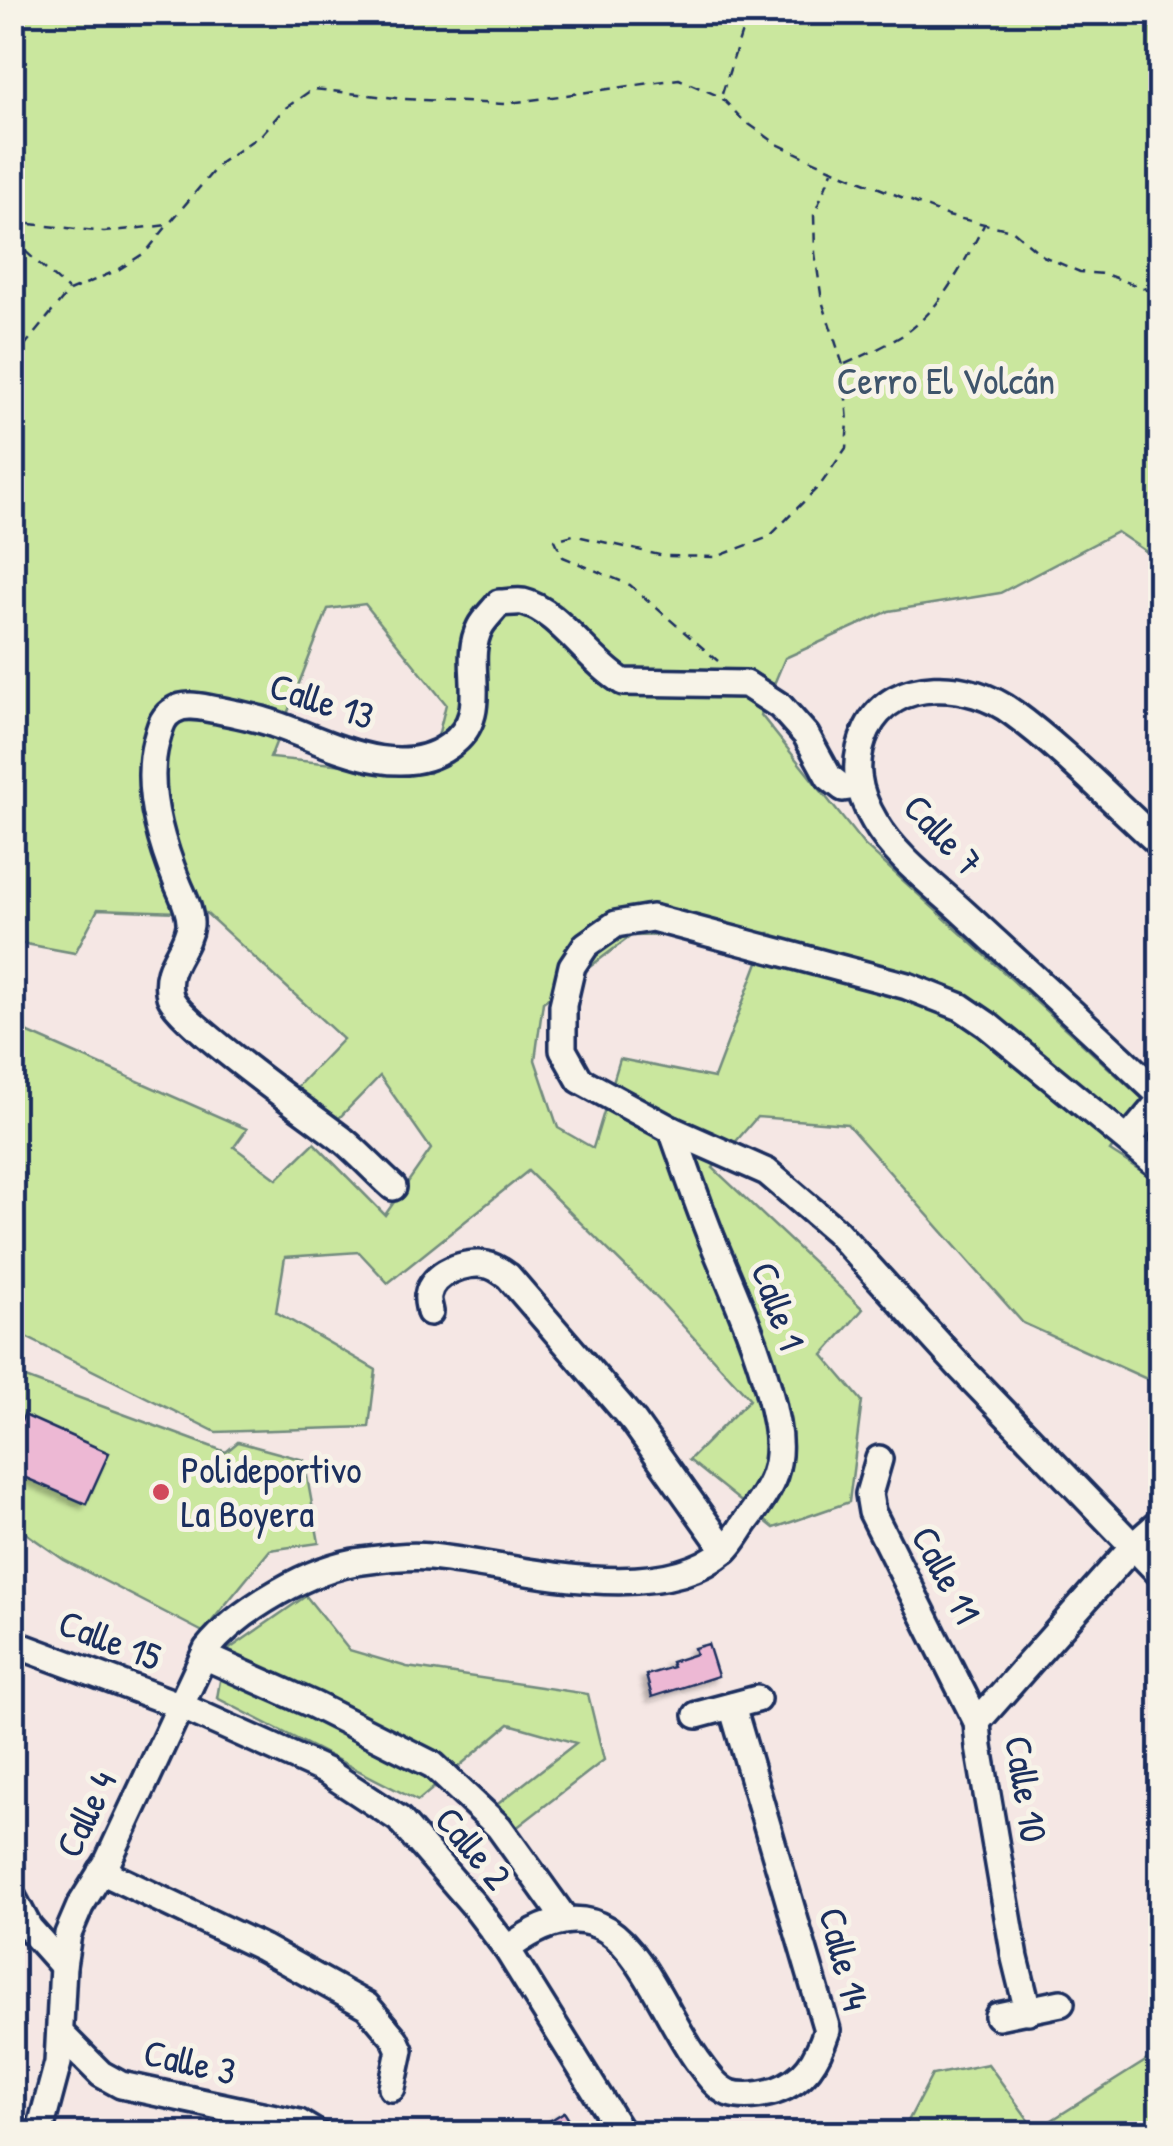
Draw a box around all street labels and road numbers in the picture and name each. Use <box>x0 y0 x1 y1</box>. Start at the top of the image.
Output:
street label: Calle 13 <box>263 659 381 741</box>
street label: Calle 7 <box>892 782 995 887</box>
street label: Calle 1 <box>739 1255 819 1357</box>
street label: Calle 11 <box>900 1517 994 1632</box>
street label: Calle 15 <box>52 1596 169 1682</box>
street label: Calle 10 <box>993 1732 1061 1846</box>
street label: Calle 4 <box>42 1762 128 1866</box>
street label: Calle 2 <box>424 1795 524 1900</box>
street label: Calle 14 <box>807 1902 883 2016</box>
street label: Calle 3 <box>139 2025 241 2097</box>

